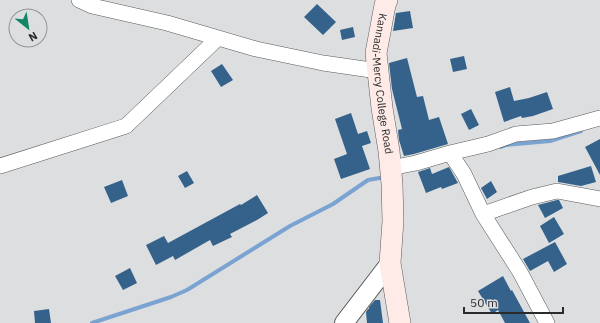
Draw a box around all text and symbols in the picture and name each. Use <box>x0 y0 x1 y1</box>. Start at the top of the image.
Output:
north arrow <box>8 8 48 48</box>
street label: Kannadi-Mercy College Road <box>369 12 396 155</box>
text: N <box>26 29 40 45</box>
scale bar <box>464 289 563 315</box>
text: 50 m <box>470 295 498 310</box>

